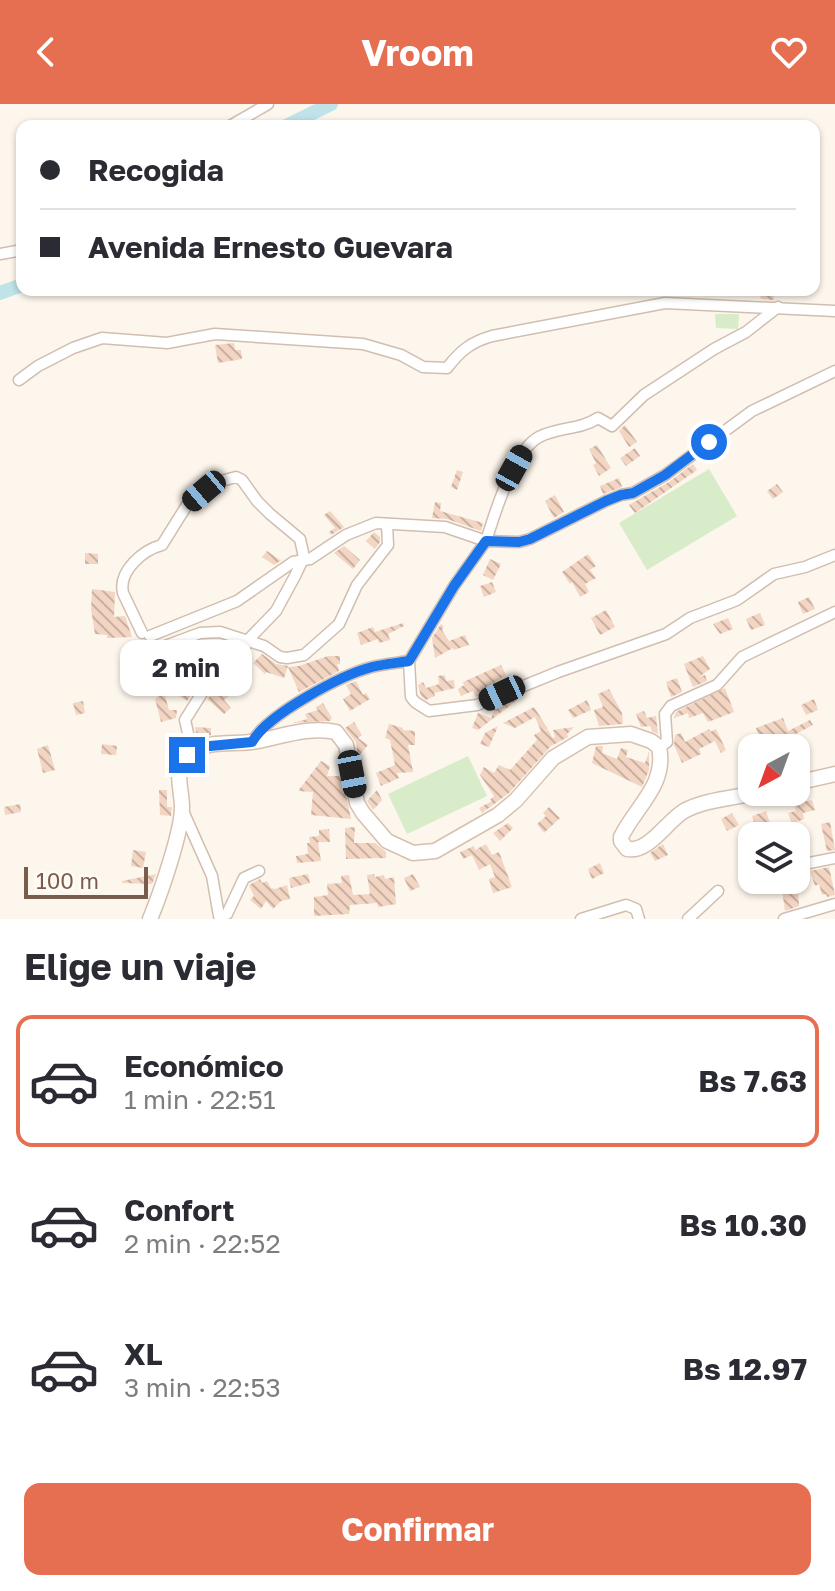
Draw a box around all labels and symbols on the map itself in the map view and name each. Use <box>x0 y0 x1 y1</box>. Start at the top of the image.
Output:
route start <box>691 424 727 460</box>
car <box>492 441 536 495</box>
car <box>178 466 230 516</box>
callout: 2 min <box>121 639 253 695</box>
car <box>475 672 529 714</box>
north arrow <box>738 734 810 806</box>
route end <box>169 737 205 773</box>
car <box>336 748 368 800</box>
scale bar <box>24 863 148 899</box>

